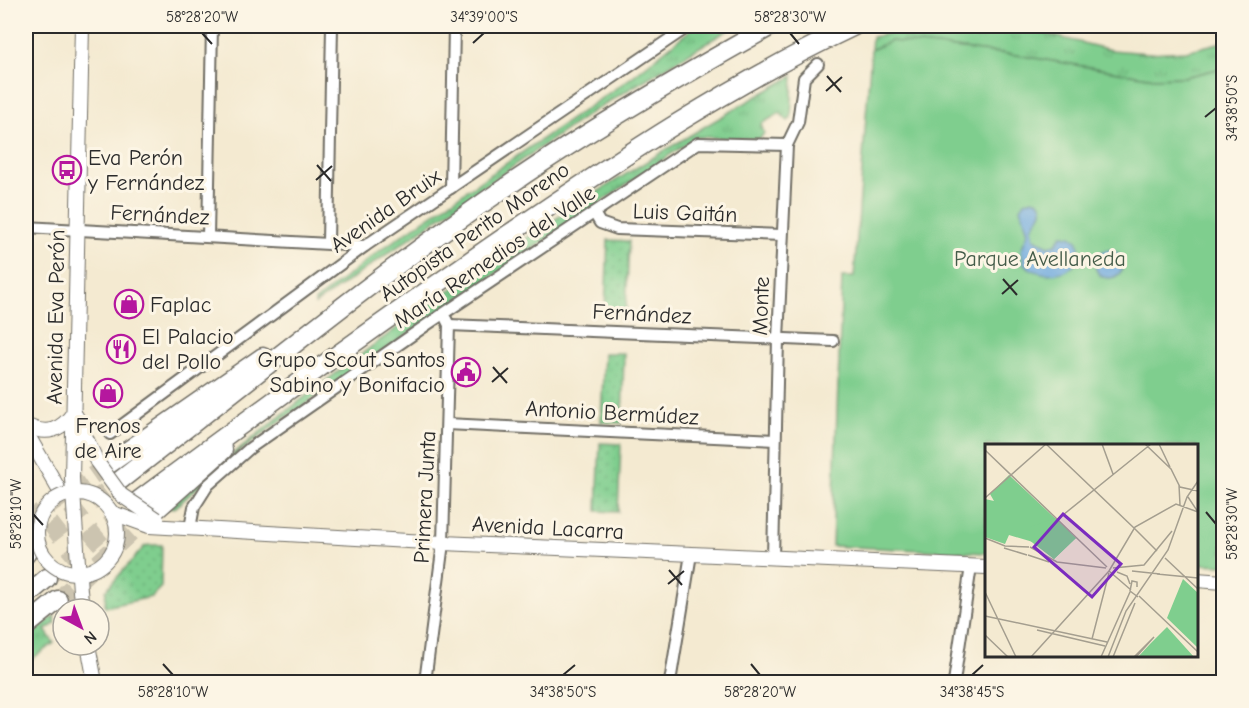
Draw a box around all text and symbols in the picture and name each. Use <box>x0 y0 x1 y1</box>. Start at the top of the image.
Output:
text: 58°28'20"W <box>166 8 238 26</box>
text: 34°39'00"S <box>450 8 518 26</box>
text: 58°28'30"W <box>754 8 826 26</box>
text: 34°38'50"S <box>1223 75 1241 141</box>
place label: Eva Perón y Fernández <box>87 145 205 196</box>
bus stop icon: Eva Perón y Fernández <box>51 154 83 186</box>
street label: Autopista Perito Moreno <box>375 156 574 307</box>
street label: Avenida Bruix <box>325 163 446 258</box>
street label: María Remedios del Valle <box>389 180 600 334</box>
street label: Luis Gaitán <box>632 198 738 228</box>
street label: Fernández <box>110 199 211 231</box>
street label: Avenida Eva Perón <box>41 229 71 405</box>
park label: Parque Avellaneda <box>954 246 1126 272</box>
street label: Monte <box>747 276 775 336</box>
shop icon: Faplac <box>113 288 145 320</box>
place label: Faplac <box>150 292 212 318</box>
street label: Fernández <box>592 298 693 330</box>
place label: El Palacio del Pollo <box>142 324 234 375</box>
restaurant icon: El Palacio del Pollo <box>105 333 137 365</box>
place label: Grupo Scout Santos Sabino y Bonifacio <box>257 347 445 398</box>
public building icon: Grupo Scout Santos Sabino y Bonifacio <box>450 356 482 388</box>
shop icon: Frenos de Aire <box>92 377 124 409</box>
street label: Antonio Bermúdez <box>525 395 700 431</box>
place label: Frenos de Aire <box>74 413 142 464</box>
street label: Primera Junta <box>409 430 441 564</box>
inset map <box>985 444 1198 657</box>
text: 58°28'10"W <box>7 479 25 549</box>
text: 58°28'30"W <box>1223 488 1241 560</box>
street label: Avenida Lacarra <box>471 511 625 545</box>
north arrow <box>51 597 111 657</box>
text: N <box>80 627 100 648</box>
text: 58°28'10"W <box>138 683 208 701</box>
text: 34°38'50"S <box>530 683 596 701</box>
text: 58°28'20"W <box>724 683 796 701</box>
text: 34°38'45"S <box>940 683 1004 701</box>

